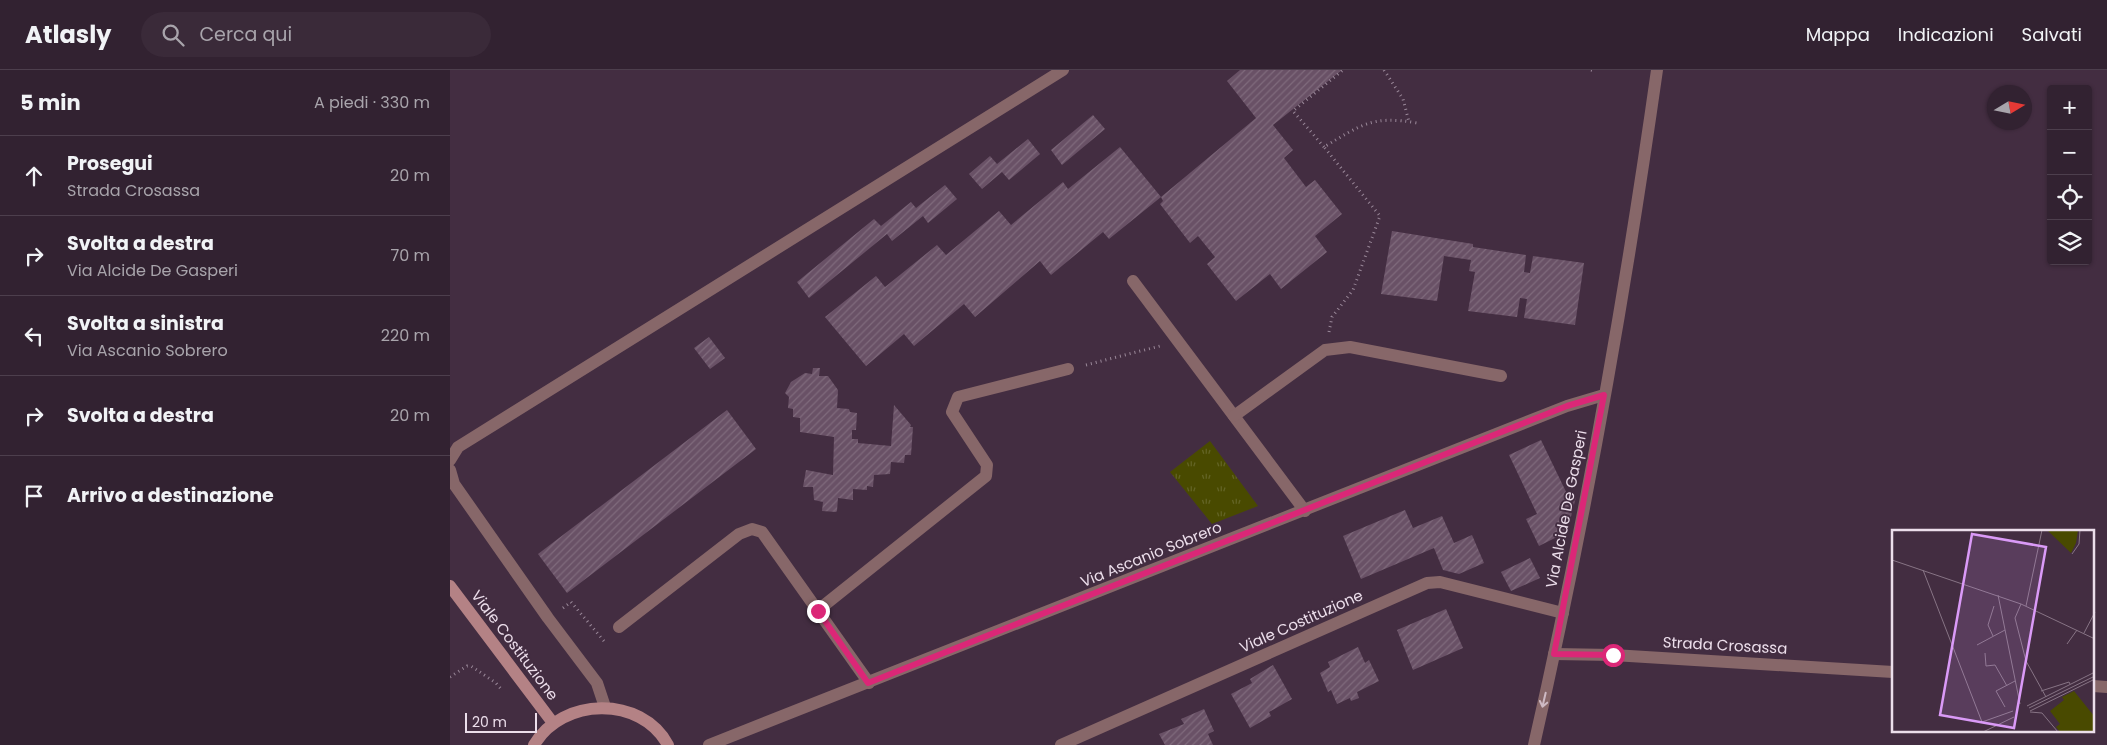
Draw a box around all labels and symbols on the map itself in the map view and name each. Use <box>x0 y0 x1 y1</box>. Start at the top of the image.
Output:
north arrow <box>1987 85 2032 130</box>
street label: Via Alcide De Gasperi <box>1540 428 1592 590</box>
street label: Via Ascanio Sobrero <box>1077 516 1225 592</box>
inset map <box>1892 530 2094 732</box>
street label: Viale Costituzione <box>1236 584 1366 658</box>
street label: Viale Costituzione <box>467 585 563 705</box>
route end <box>807 600 830 623</box>
street label: Strada Crosassa <box>1662 631 1788 659</box>
route start <box>1602 644 1625 667</box>
one-way arrow <box>1539 691 1548 707</box>
scale bar <box>465 710 538 733</box>

